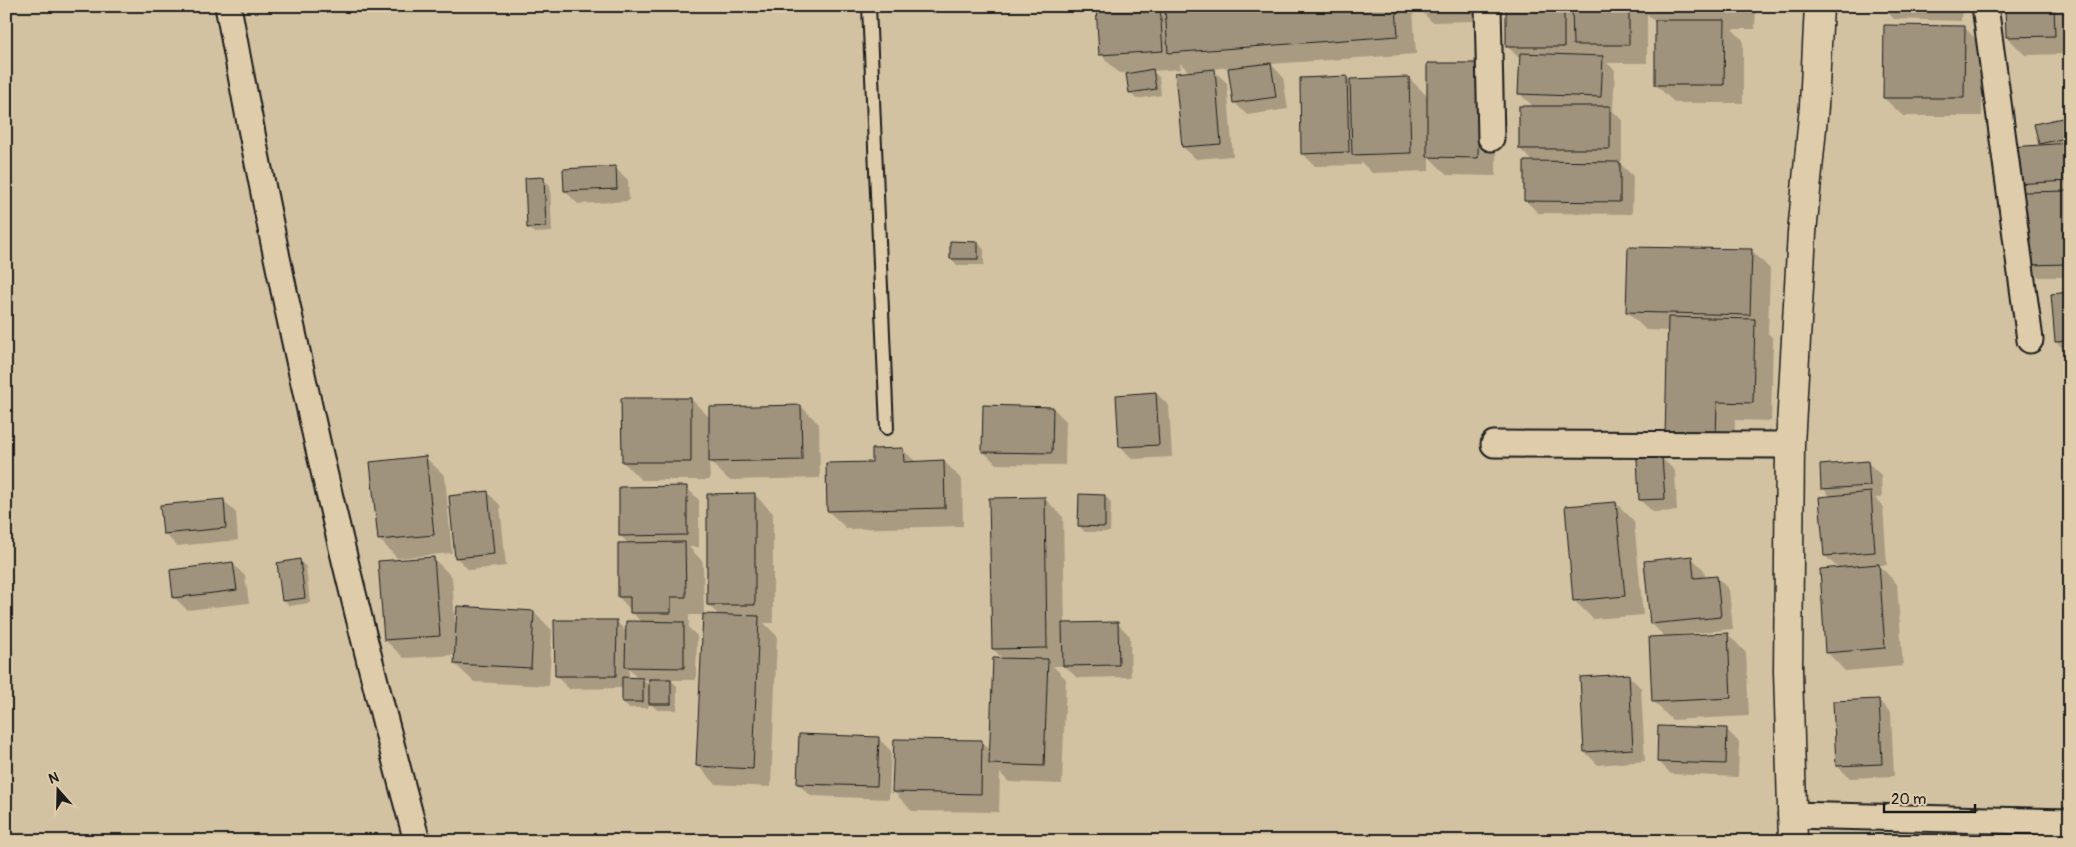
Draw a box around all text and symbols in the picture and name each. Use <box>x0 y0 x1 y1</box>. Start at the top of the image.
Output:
north arrow <box>32 764 82 814</box>
text: N <box>46 769 61 788</box>
scale bar <box>1884 782 1975 814</box>
text: 20 m <box>1891 790 1926 809</box>

